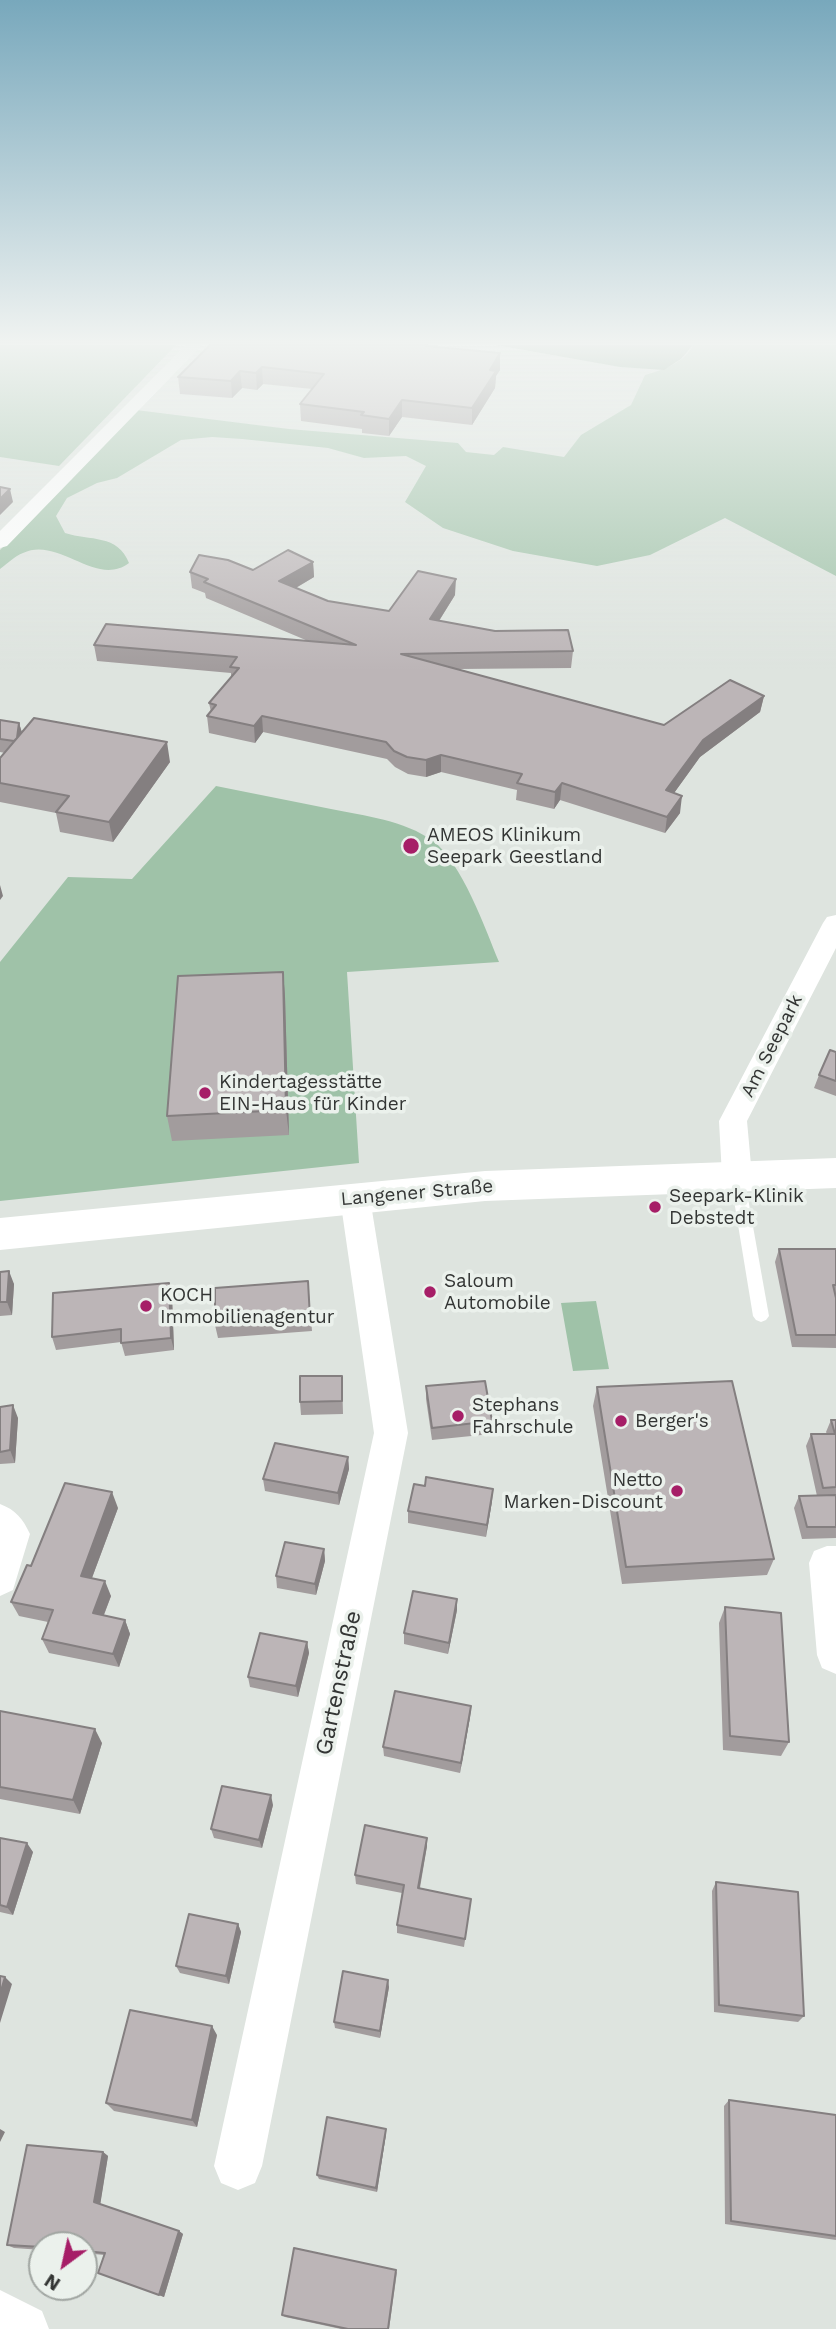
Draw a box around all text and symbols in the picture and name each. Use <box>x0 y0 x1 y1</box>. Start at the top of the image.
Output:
place label: AMEOS Klinikum Seepark Geestland <box>427 824 603 868</box>
marker: AMEOS Klinikum Seepark Geestland <box>401 836 421 856</box>
street label: Am Seepark <box>736 991 808 1101</box>
place label: Kindertagesstätte EIN-Haus für Kinder <box>219 1071 407 1115</box>
marker: Kindertagesstätte EIN-Haus für Kinder <box>197 1085 213 1101</box>
street label: Langener Straße <box>340 1175 494 1211</box>
place label: Seepark-Klinik Debstedt <box>669 1185 804 1229</box>
marker: Seepark-Klinik Debstedt <box>647 1199 663 1215</box>
place label: Saloum Automobile <box>444 1270 551 1314</box>
place label: KOCH Immobilienagentur <box>160 1284 335 1328</box>
marker: Saloum Automobile <box>422 1284 438 1300</box>
marker: KOCH Immobilienagentur <box>138 1298 154 1314</box>
place label: Stephans Fahrschule <box>472 1394 573 1438</box>
marker: Stephans Fahrschule <box>450 1408 466 1424</box>
place label: Berger's <box>635 1410 709 1432</box>
marker: Berger's <box>613 1413 629 1429</box>
place label: Netto Marken-Discount <box>504 1469 663 1513</box>
marker: Netto Marken-Discount <box>669 1483 685 1499</box>
street label: Gartenstraße <box>310 1608 368 1758</box>
north arrow <box>28 2231 98 2301</box>
text: N <box>40 2269 65 2296</box>

